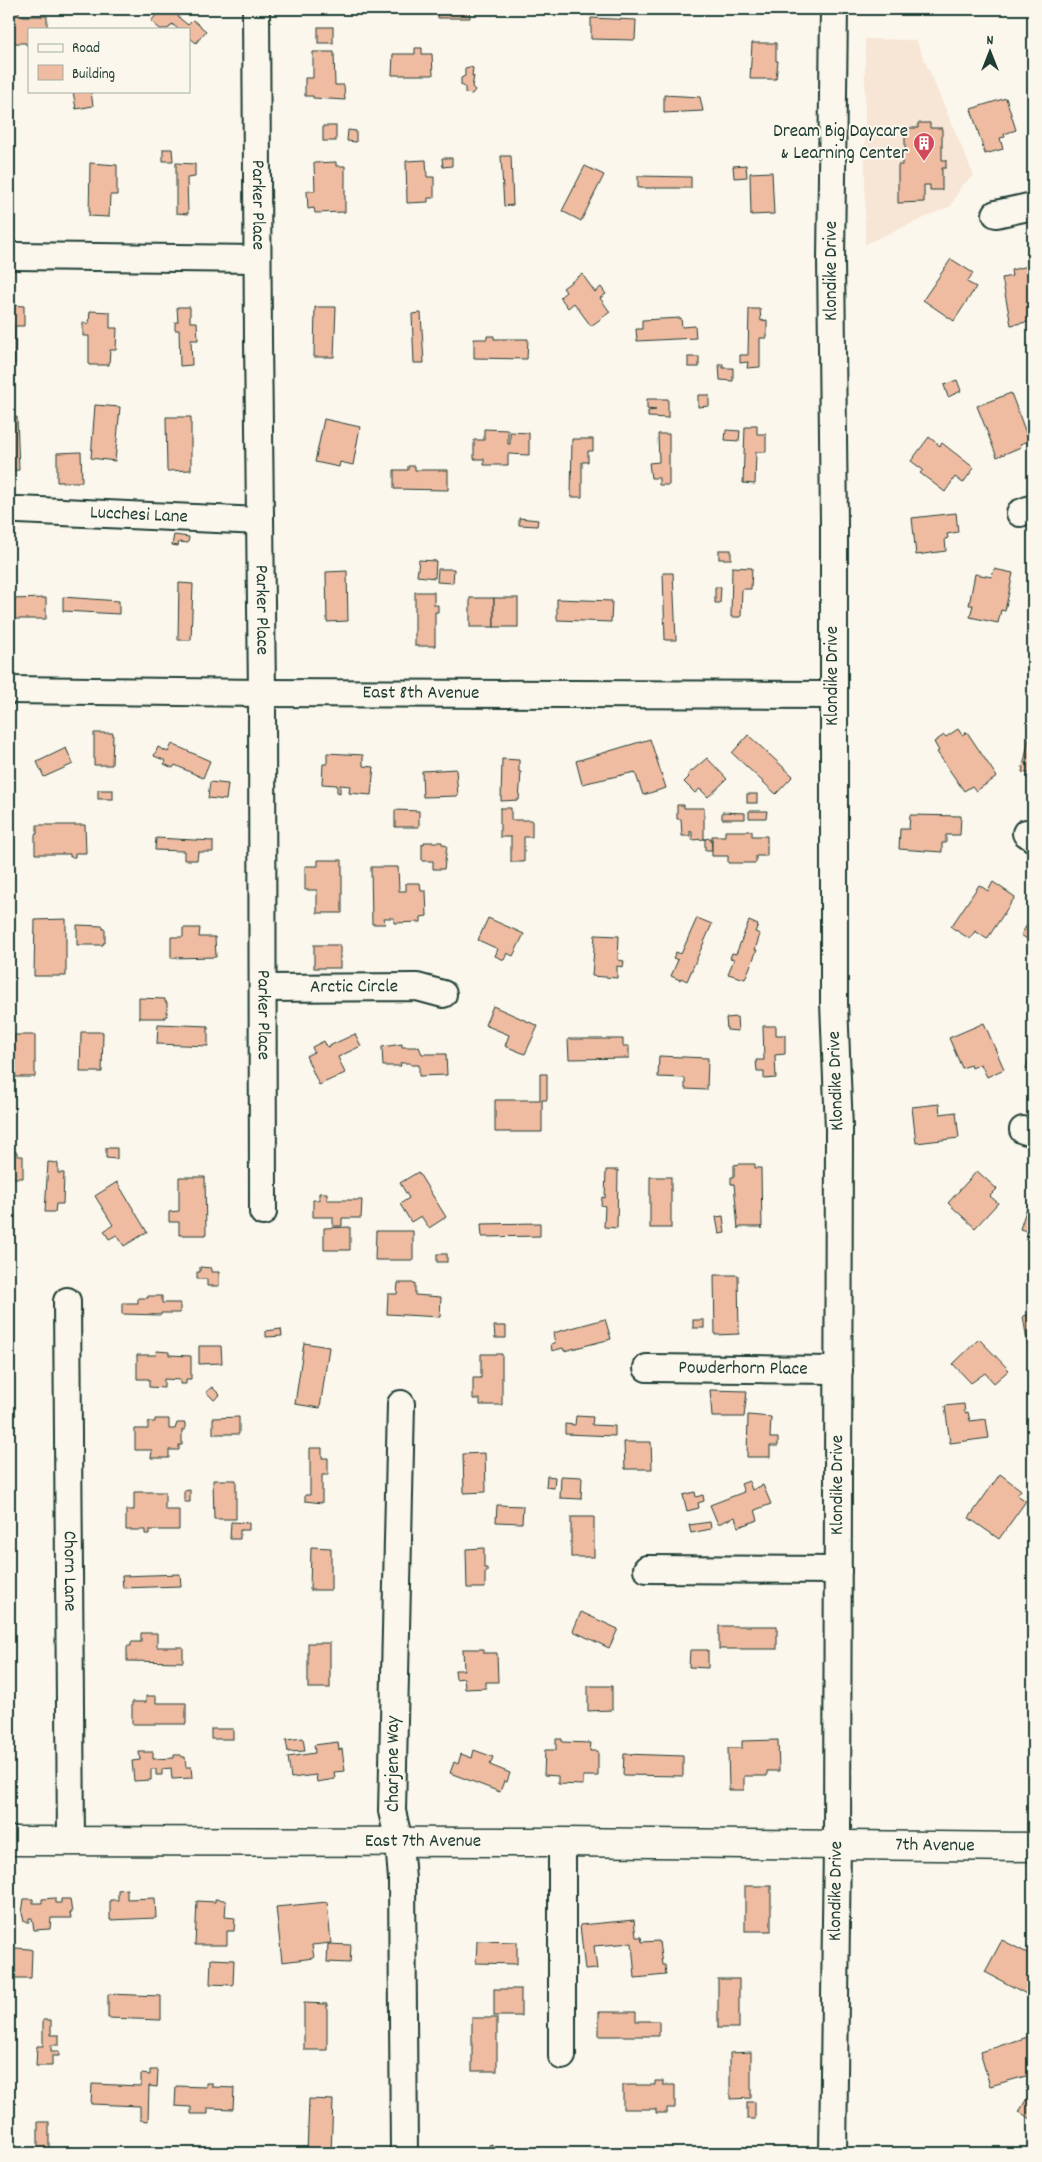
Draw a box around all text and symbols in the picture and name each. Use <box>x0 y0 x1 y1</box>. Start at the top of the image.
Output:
legend <box>28 28 190 92</box>
north arrow <box>964 28 1014 78</box>
text: N <box>987 31 994 51</box>
text: Road <box>72 38 100 60</box>
text: Building <box>72 64 115 86</box>
place label: Dream Big Daycare & Learning Center <box>773 119 908 168</box>
building icon: Dream Big Daycare & Learning Center <box>912 131 936 162</box>
street label: Parker Place <box>243 160 271 250</box>
street label: Klondike Drive <box>819 221 846 321</box>
street label: Lucchesi Lane <box>89 500 188 531</box>
street label: Parker Place <box>247 565 275 655</box>
street label: Klondike Drive <box>820 626 847 726</box>
street label: East 8th Avenue <box>363 680 479 707</box>
street label: Parker Place <box>249 970 276 1060</box>
street label: Arctic Circle <box>310 974 398 1001</box>
street label: Klondike Drive <box>822 1031 852 1131</box>
street label: Powderhorn Place <box>678 1355 808 1383</box>
street label: Klondike Drive <box>824 1435 852 1535</box>
street label: Chorn Lane <box>55 1531 83 1611</box>
street label: Charjene Way <box>381 1716 408 1812</box>
street label: East 7th Avenue <box>365 1828 481 1855</box>
street label: 7th Avenue <box>895 1832 975 1860</box>
street label: Klondike Drive <box>822 1841 851 1941</box>

